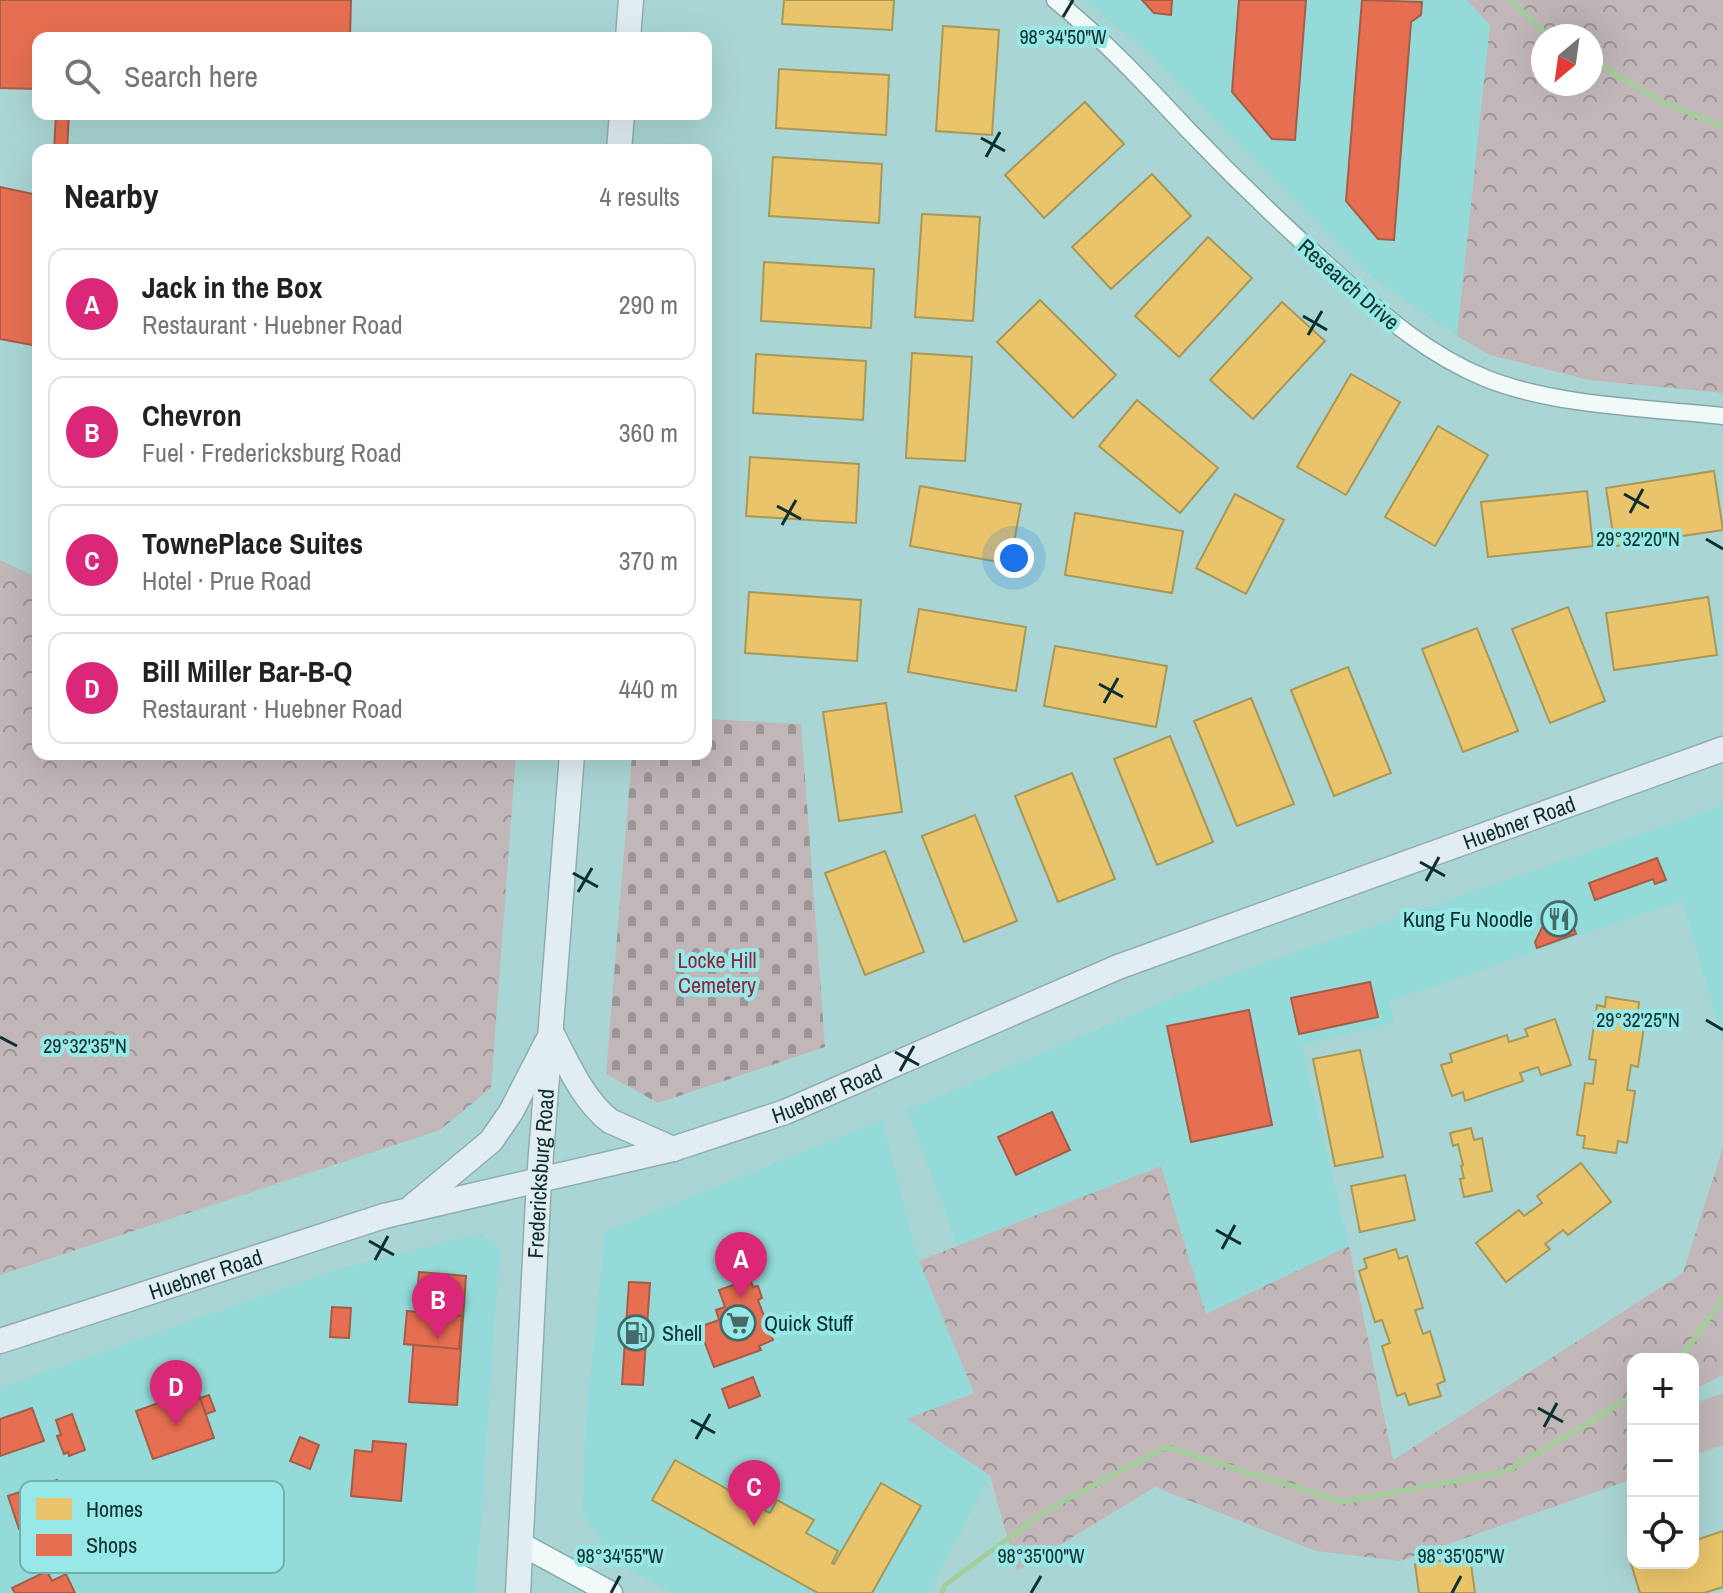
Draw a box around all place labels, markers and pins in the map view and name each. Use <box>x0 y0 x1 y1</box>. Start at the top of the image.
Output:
restaurant icon: Kung Fu Noodle <box>1540 900 1578 938</box>
place label: Kung Fu Noodle <box>1403 904 1533 934</box>
pin: A <box>715 1232 767 1298</box>
pin: B <box>412 1273 464 1339</box>
supermarket icon: Quick Stuff <box>719 1304 757 1342</box>
place label: Quick Stuff <box>764 1308 853 1338</box>
fuel station icon: Shell <box>617 1314 655 1352</box>
place label: Shell <box>662 1318 702 1348</box>
pin: D <box>150 1360 202 1426</box>
pin: C <box>728 1460 780 1526</box>

